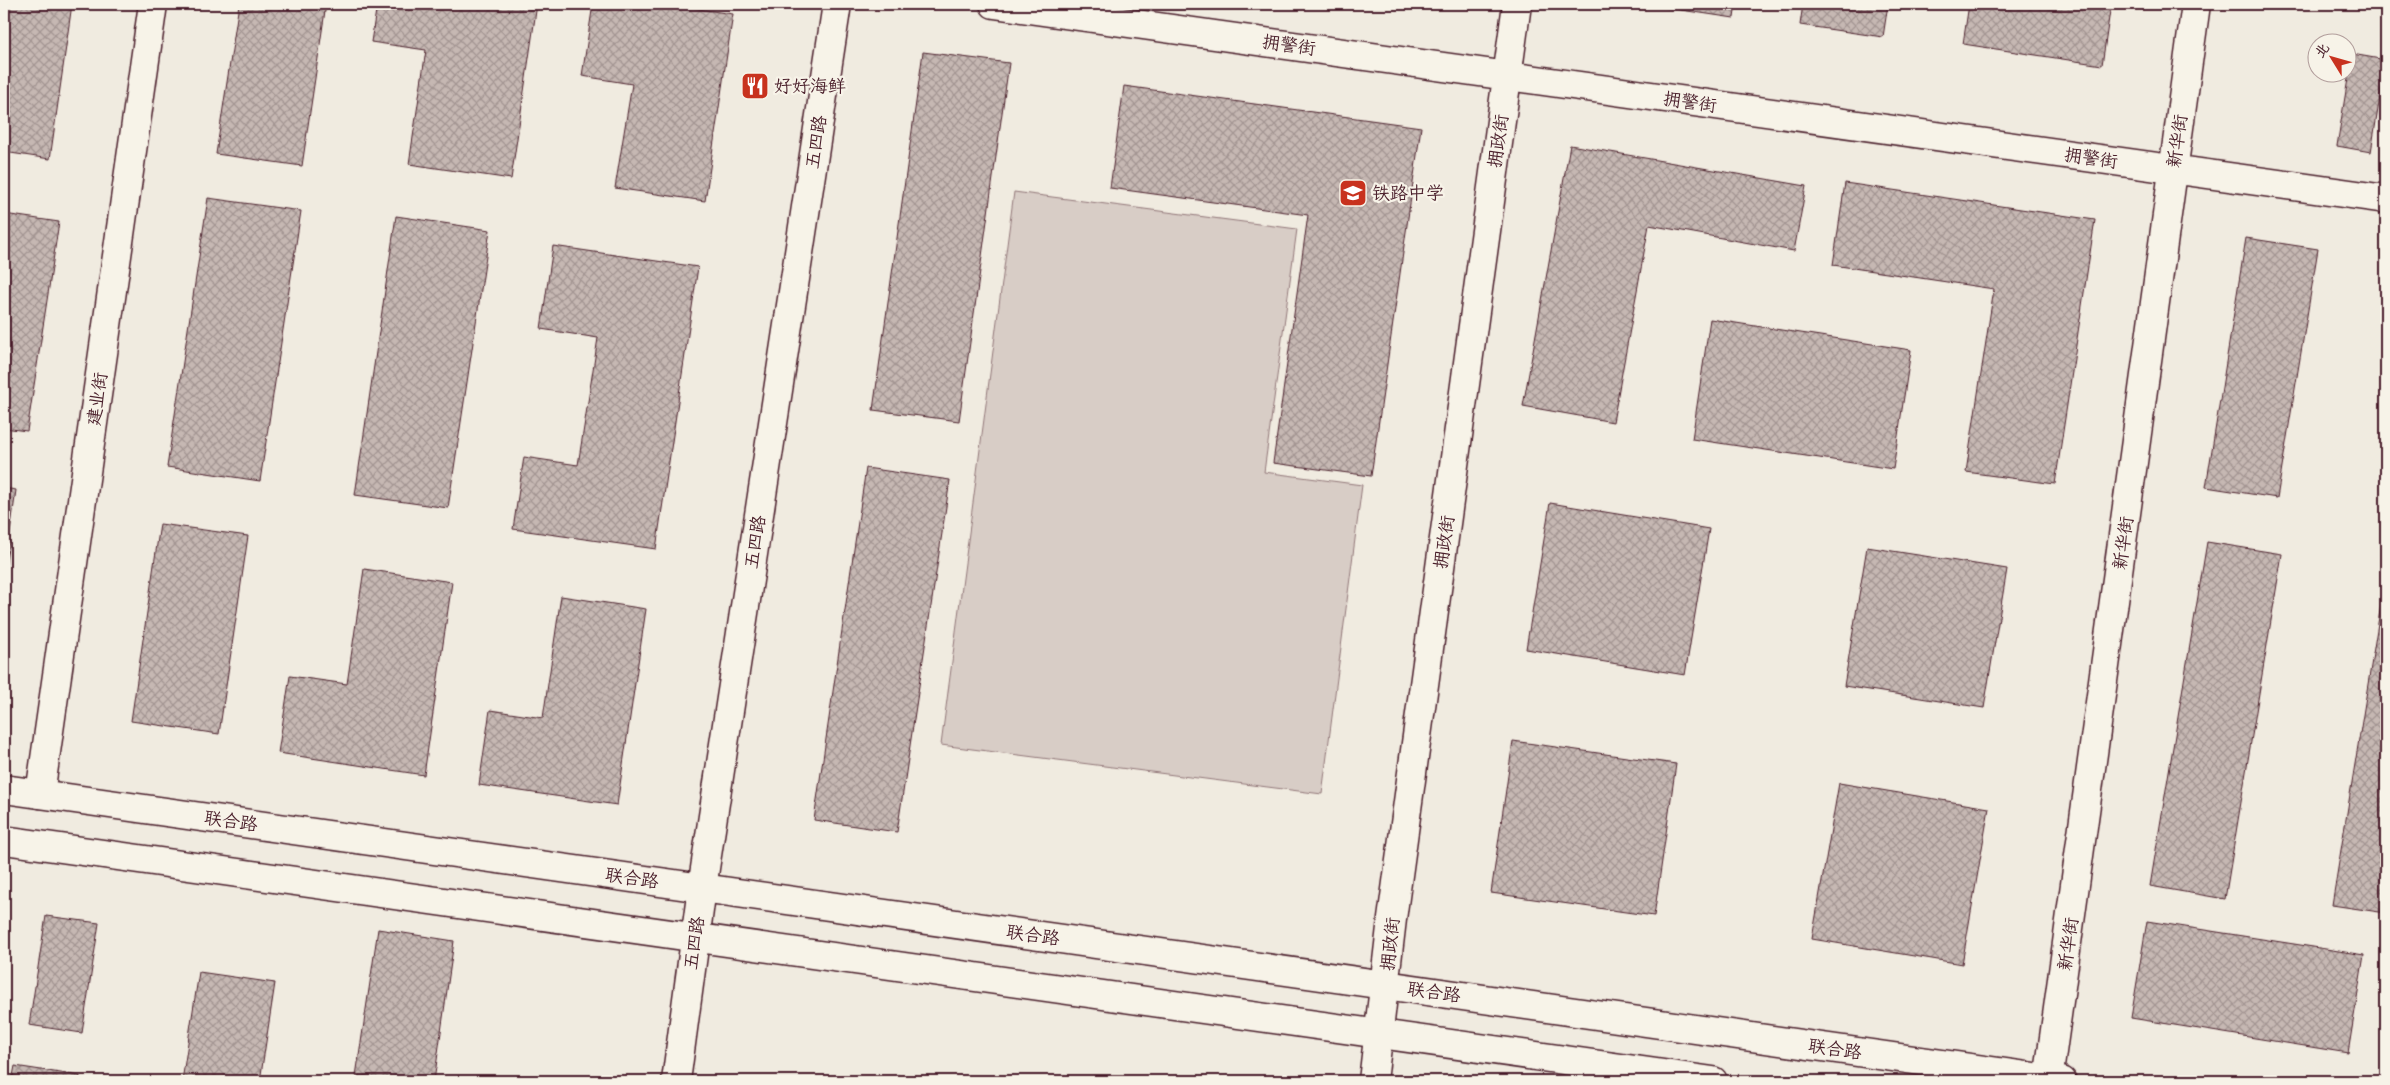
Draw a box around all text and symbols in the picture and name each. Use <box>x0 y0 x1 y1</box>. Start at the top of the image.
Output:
street label: 拥警街 <box>1261 29 1317 60</box>
north arrow <box>2308 32 2358 82</box>
text: 北 <box>2310 39 2333 61</box>
restaurant icon: 好好海鲜 <box>740 71 770 101</box>
place label: 好好海鲜 <box>774 74 846 97</box>
street label: 拥警街 <box>1662 86 1718 117</box>
street label: 五四路 <box>800 113 831 170</box>
street label: 拥政街 <box>1482 113 1513 169</box>
street label: 新华街 <box>2161 113 2192 169</box>
street label: 拥警街 <box>2063 142 2119 173</box>
school or university icon: 铁路中学 <box>1338 178 1368 208</box>
place label: 铁路中学 <box>1372 181 1444 204</box>
street label: 建业街 <box>81 371 112 427</box>
street label: 五四路 <box>739 513 770 570</box>
street label: 拥政街 <box>1428 514 1459 570</box>
street label: 新华街 <box>2107 515 2138 571</box>
street label: 联合路 <box>203 805 259 836</box>
street label: 联合路 <box>604 862 660 893</box>
street label: 五四路 <box>678 915 709 971</box>
street label: 拥政街 <box>1375 916 1404 972</box>
street label: 新华街 <box>2052 916 2083 972</box>
street label: 联合路 <box>1005 919 1061 950</box>
street label: 联合路 <box>1406 976 1462 1007</box>
street label: 联合路 <box>1807 1033 1863 1064</box>

